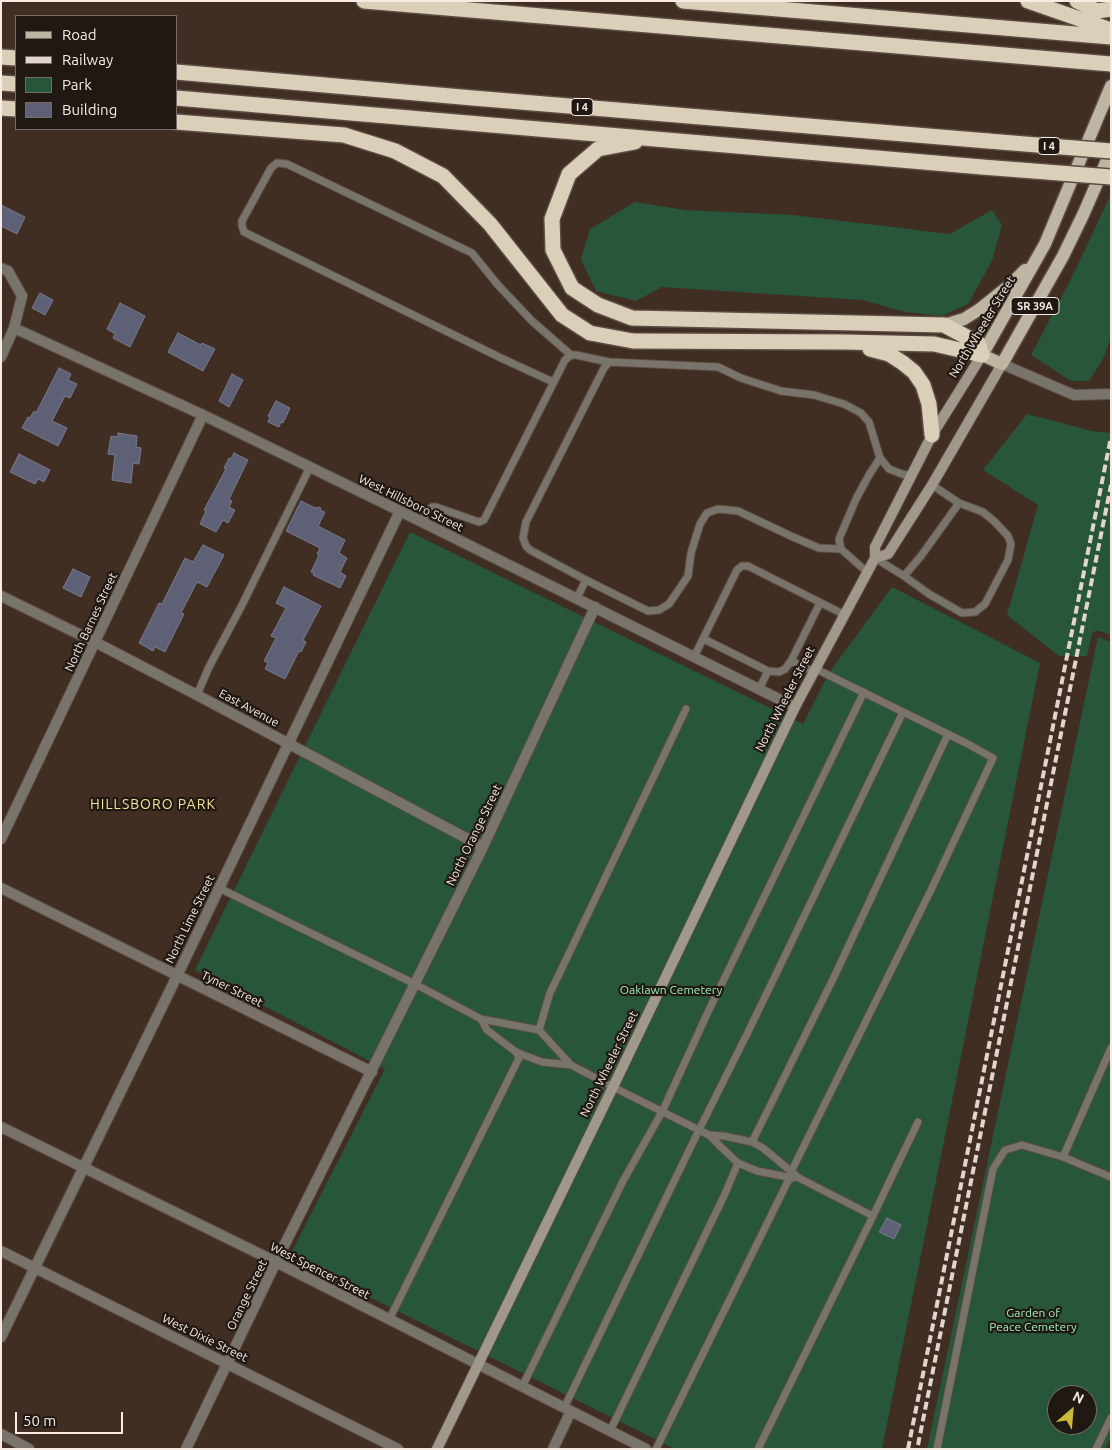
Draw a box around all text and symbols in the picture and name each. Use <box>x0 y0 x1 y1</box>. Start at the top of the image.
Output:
legend <box>15 15 178 130</box>
text: Road <box>62 26 97 43</box>
text: Railway <box>62 51 113 68</box>
text: Park <box>62 76 92 93</box>
road number: I 4 <box>571 98 593 115</box>
text: Building <box>62 101 117 118</box>
road number: I 4 <box>1038 138 1060 154</box>
street label: North Wheeler Street <box>946 273 1018 381</box>
road number: SR 39A <box>1011 298 1059 314</box>
street label: West Hillsboro Street <box>356 471 466 535</box>
street label: North Barnes Street <box>62 570 120 674</box>
street label: North Wheeler Street <box>752 644 818 754</box>
street label: East Avenue <box>216 686 282 730</box>
street label: North Orange Street <box>443 782 505 888</box>
district label: HILLSBORO PARK <box>88 796 218 812</box>
street label: North Lime Street <box>162 872 218 966</box>
street label: Tyner Street <box>199 968 265 1010</box>
park label: Oaklawn Cemetery <box>620 983 722 997</box>
street label: North Wheeler Street <box>577 1009 641 1119</box>
street label: West Spencer Street <box>268 1240 372 1302</box>
street label: Orange Street <box>224 1257 270 1333</box>
park label: Garden of Peace Cemetery <box>989 1306 1077 1334</box>
street label: West Dixie Street <box>160 1311 250 1365</box>
north arrow <box>1047 1385 1097 1435</box>
text: N <box>1070 1388 1087 1407</box>
scale bar <box>18 1402 125 1434</box>
text: 50 m <box>23 1412 56 1429</box>

